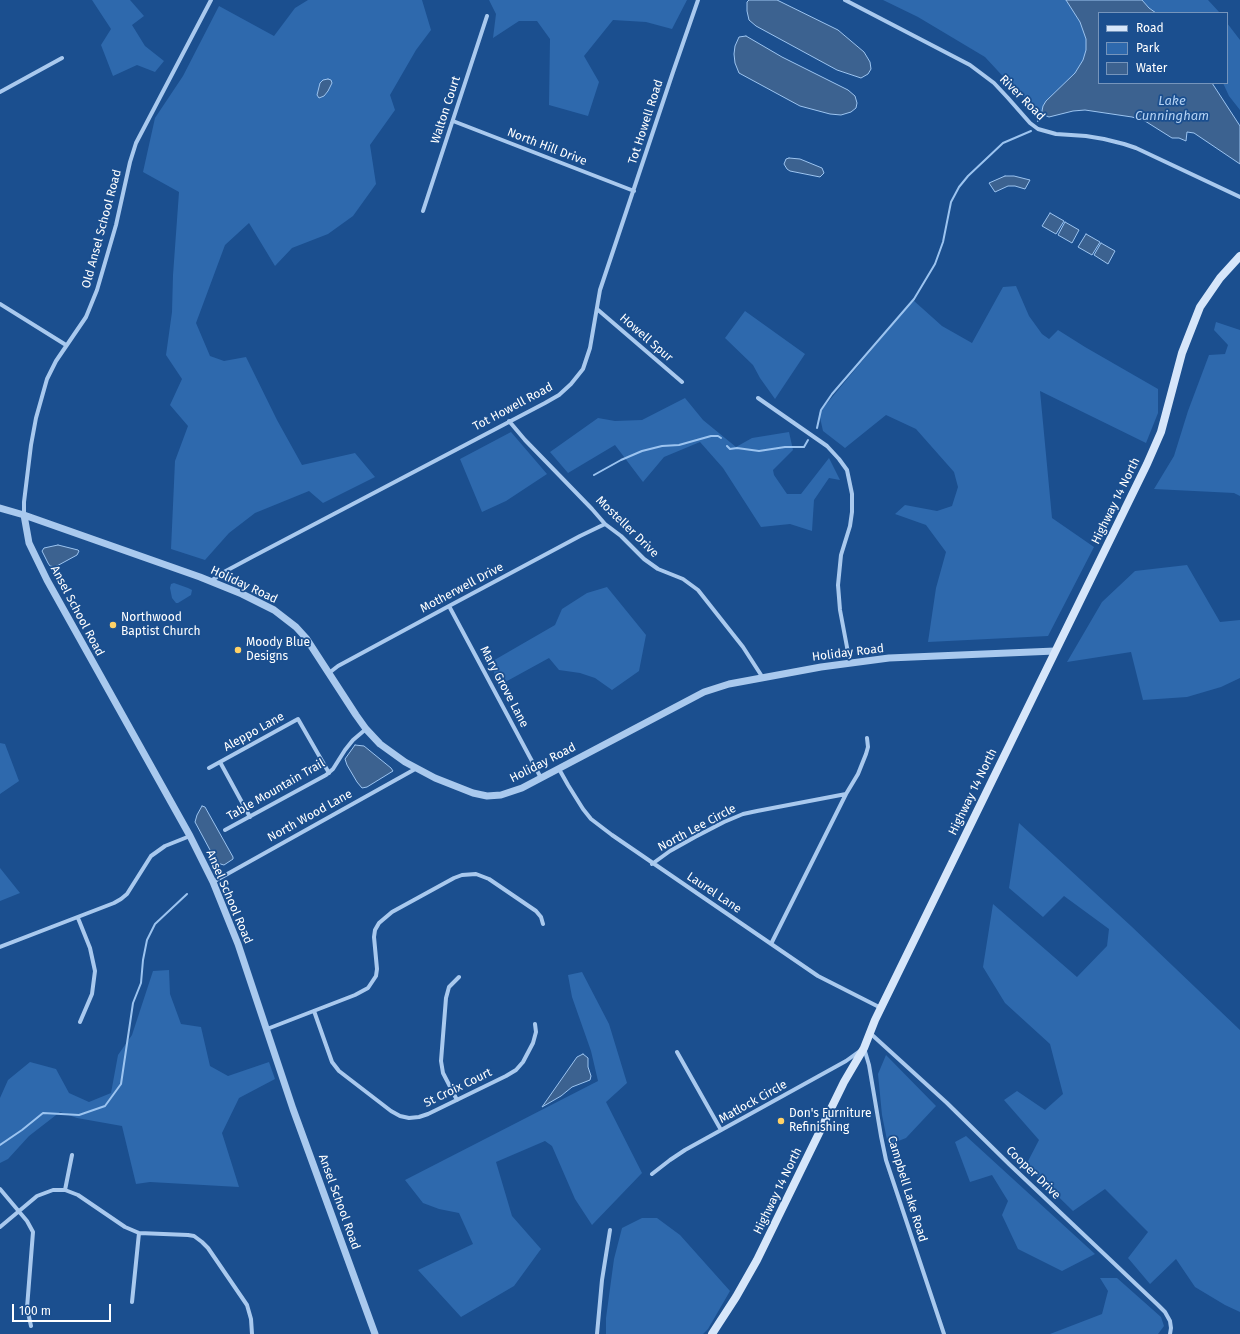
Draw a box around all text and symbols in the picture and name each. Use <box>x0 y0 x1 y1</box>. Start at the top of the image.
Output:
legend <box>1098 12 1228 84</box>
text: Road <box>1136 21 1164 35</box>
text: Park <box>1136 41 1160 55</box>
text: Water <box>1136 61 1167 75</box>
street label: River Road <box>996 72 1048 124</box>
street label: Walton Court <box>428 74 464 146</box>
street label: Tot Howell Road <box>626 78 666 166</box>
water label: Lake Cunningham <box>1135 93 1209 124</box>
street label: North Hill Drive <box>505 125 589 169</box>
street label: Old Ansel School Road <box>79 168 125 290</box>
street label: Howell Spur <box>616 311 676 365</box>
street label: Tot Howell Road <box>471 380 555 434</box>
street label: Highway 14 North <box>1089 455 1143 547</box>
street label: Mosteller Drive <box>592 493 662 561</box>
street label: Motherwell Drive <box>418 560 506 616</box>
street label: Ansel School Road <box>47 563 107 659</box>
street label: Holiday Road <box>208 563 280 607</box>
place label: Northwood Baptist Church <box>121 611 200 639</box>
marker: Northwood Baptist Church <box>108 620 118 630</box>
place label: Moody Blue Designs <box>246 636 310 664</box>
street label: Holiday Road <box>811 641 885 665</box>
street label: Mary Grove Lane <box>477 644 531 730</box>
marker: Moody Blue Designs <box>233 645 243 655</box>
street label: Aleppo Lane <box>221 709 287 755</box>
street label: Holiday Road <box>508 740 578 786</box>
street label: Highway 14 North <box>946 746 1000 838</box>
street label: Table Mountain Trail <box>224 756 328 824</box>
street label: North Wood Lane <box>265 787 355 845</box>
street label: North Lee Circle <box>655 801 739 855</box>
street label: Ansel School Road <box>203 848 255 946</box>
street label: Laurel Lane <box>684 869 744 917</box>
street label: St Croix Court <box>422 1065 494 1111</box>
street label: Matlock Circle <box>716 1077 790 1127</box>
place label: Don's Furniture Refinishing <box>789 1107 872 1135</box>
marker: Don's Furniture Refinishing <box>776 1116 786 1126</box>
street label: Campbell Lake Road <box>884 1134 930 1244</box>
street label: Cooper Drive <box>1003 1143 1063 1203</box>
street label: Highway 14 North <box>751 1145 805 1237</box>
street label: Ansel School Road <box>315 1152 363 1252</box>
scale bar <box>14 1296 113 1322</box>
text: 100 m <box>19 1304 51 1318</box>

